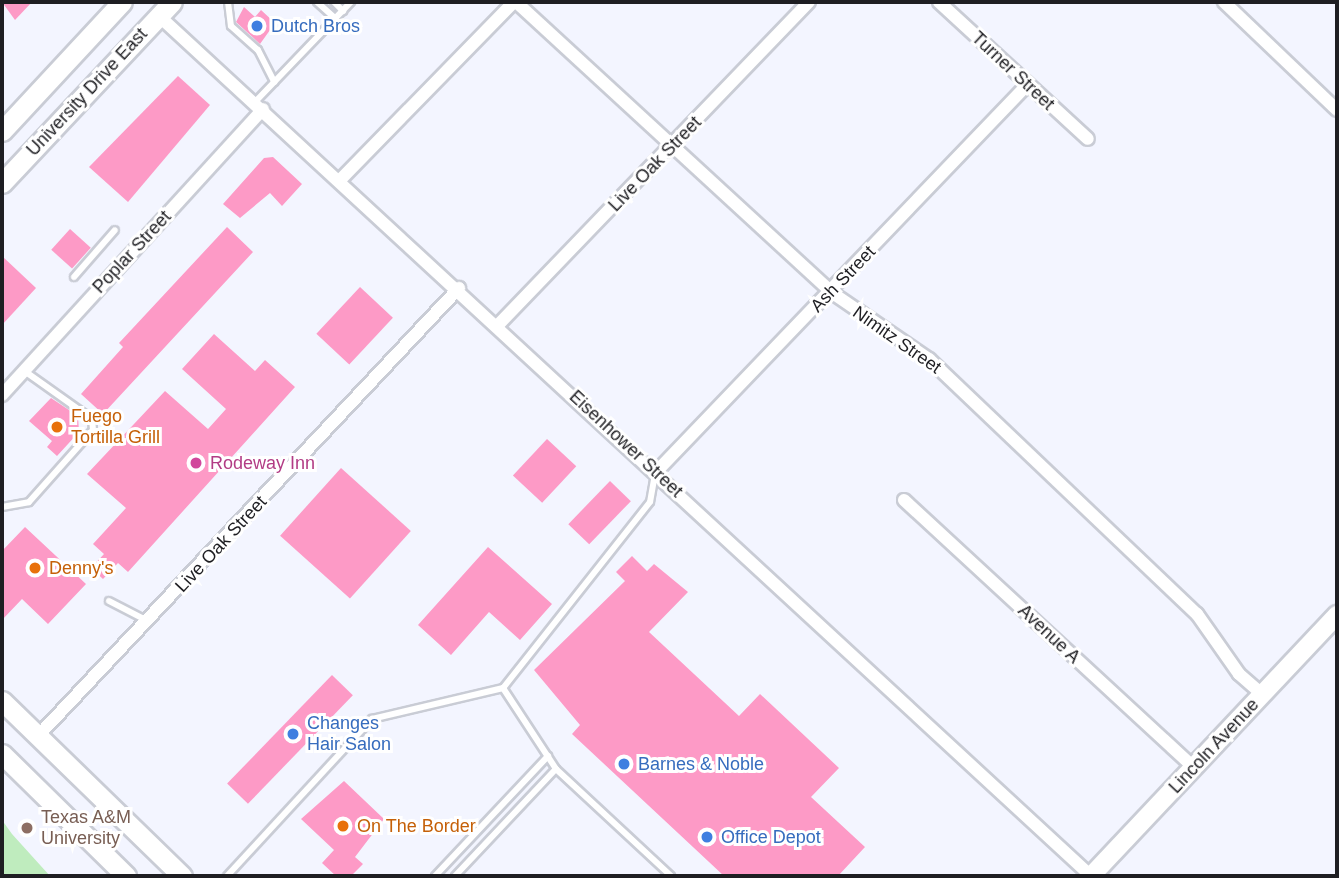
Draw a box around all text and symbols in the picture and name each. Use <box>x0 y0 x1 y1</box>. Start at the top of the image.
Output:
place label: Dutch Bros <box>271 15 360 37</box>
marker: Dutch Bros <box>249 18 265 34</box>
street label: University Drive East <box>22 24 152 160</box>
street label: Turner Street <box>967 27 1059 115</box>
street label: Live Oak Street <box>604 112 706 216</box>
street label: Poplar Street <box>88 206 176 298</box>
street label: Ash Street <box>806 241 880 317</box>
street label: Nimitz Street <box>849 302 945 378</box>
street label: Eisenhower Street <box>565 386 687 502</box>
place label: Fuego Tortilla Grill <box>71 406 160 448</box>
marker: Fuego Tortilla Grill <box>49 419 65 435</box>
place label: Rodeway Inn <box>210 452 315 474</box>
marker: Rodeway Inn <box>188 455 204 471</box>
street label: Live Oak Street <box>171 491 271 597</box>
place label: Denny's <box>49 557 113 579</box>
marker: Denny's <box>27 560 43 576</box>
street label: Avenue A <box>1013 600 1085 668</box>
street label: Lincoln Avenue <box>1164 694 1264 798</box>
place label: Changes Hair Salon <box>307 713 391 756</box>
marker: Changes Hair Salon <box>285 726 301 742</box>
place label: Barnes & Noble <box>638 753 764 775</box>
marker: Barnes & Noble <box>616 756 632 772</box>
place label: Texas A&M University <box>41 807 132 850</box>
place label: On The Border <box>357 815 476 837</box>
marker: On The Border <box>335 818 351 834</box>
marker: Texas A&M University <box>19 820 35 836</box>
place label: Office Depot <box>721 826 821 848</box>
marker: Office Depot <box>699 829 715 845</box>

